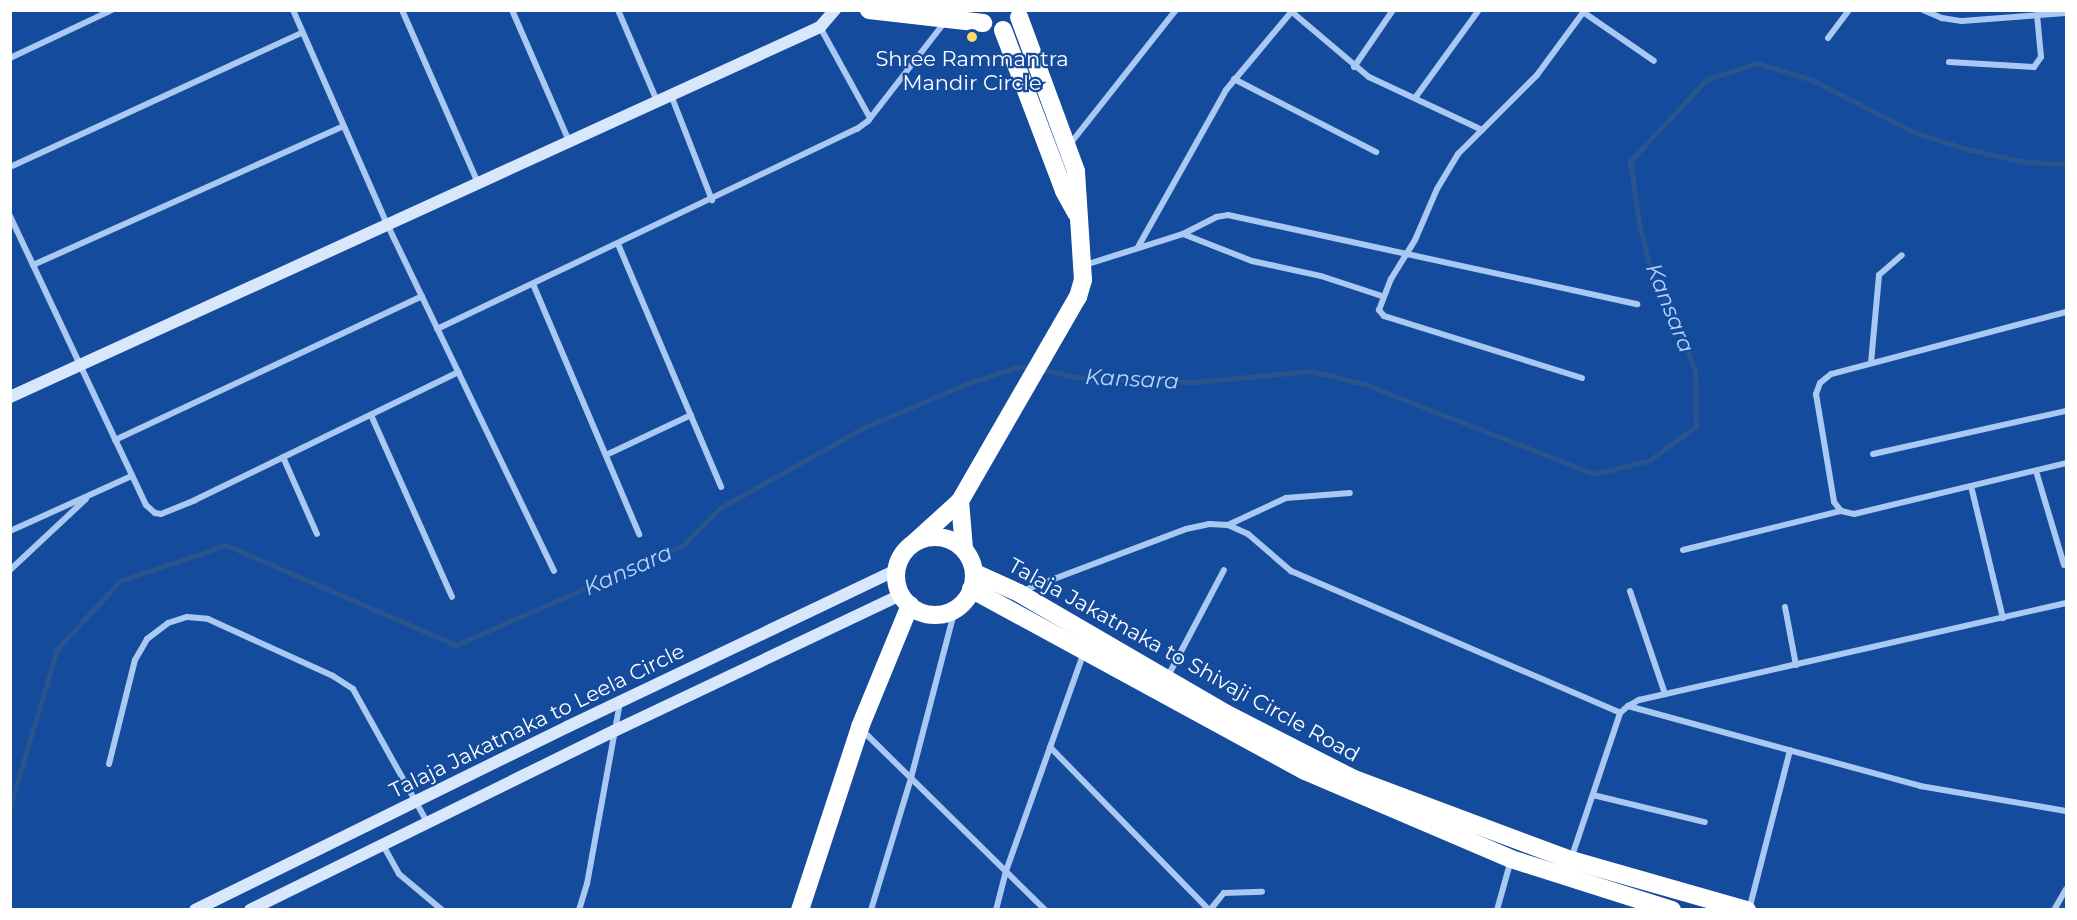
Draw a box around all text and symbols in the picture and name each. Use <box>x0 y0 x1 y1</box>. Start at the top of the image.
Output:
marker: Shree Rammantra Mandir Circle <box>965 30 979 44</box>
place label: Shree Rammantra Mandir Circle <box>875 46 1069 96</box>
water label: Kansara <box>1640 259 1700 357</box>
water label: Kansara <box>1084 363 1180 395</box>
water label: Kansara <box>580 539 676 601</box>
street label: Talaja Jakatnaka to Shivaji Circle Road <box>1004 553 1364 767</box>
street label: Talaja Jakatnaka to Leela Circle <box>385 638 689 804</box>

